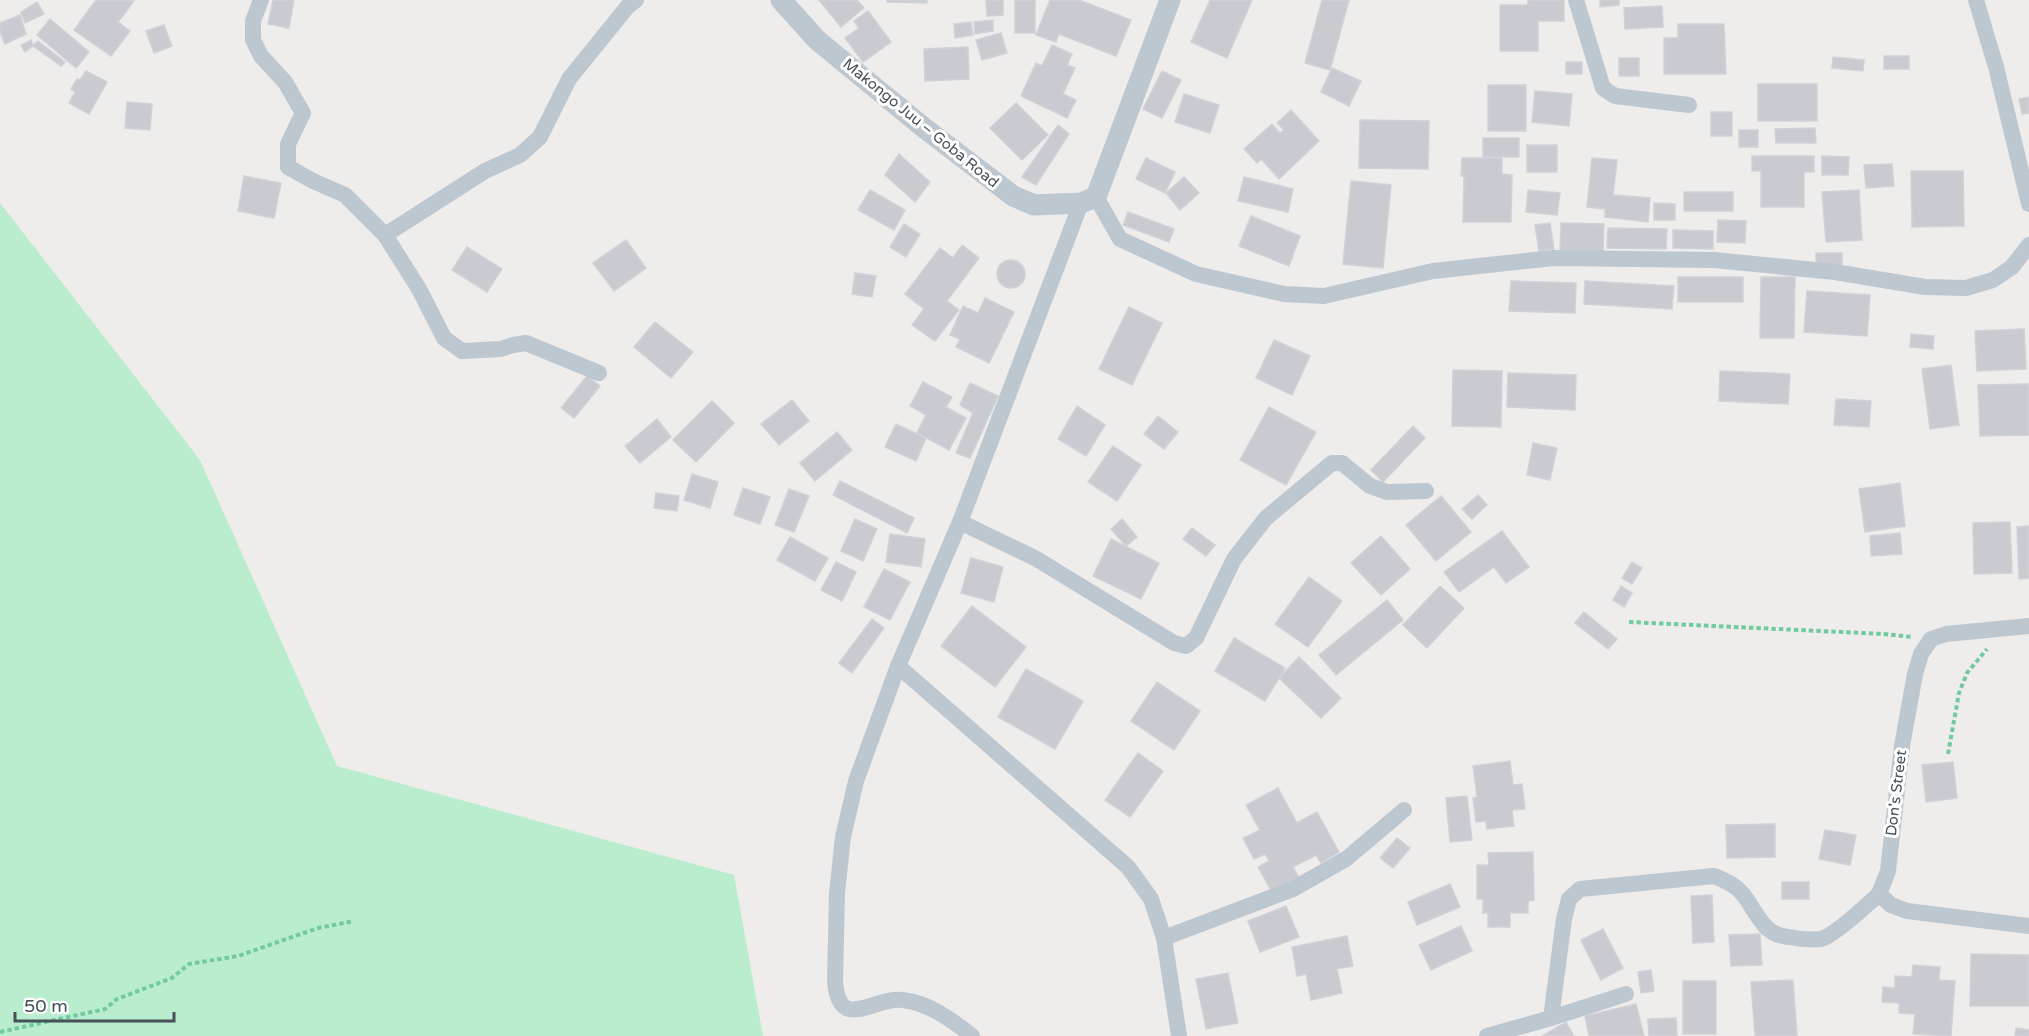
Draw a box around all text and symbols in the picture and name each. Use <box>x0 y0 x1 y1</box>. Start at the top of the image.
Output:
street label: Makongo Juu – Goba Road <box>840 55 1002 191</box>
street label: Don's Street <box>1882 749 1910 837</box>
scale bar <box>15 985 174 1023</box>
text: 50 m <box>24 995 68 1017</box>

